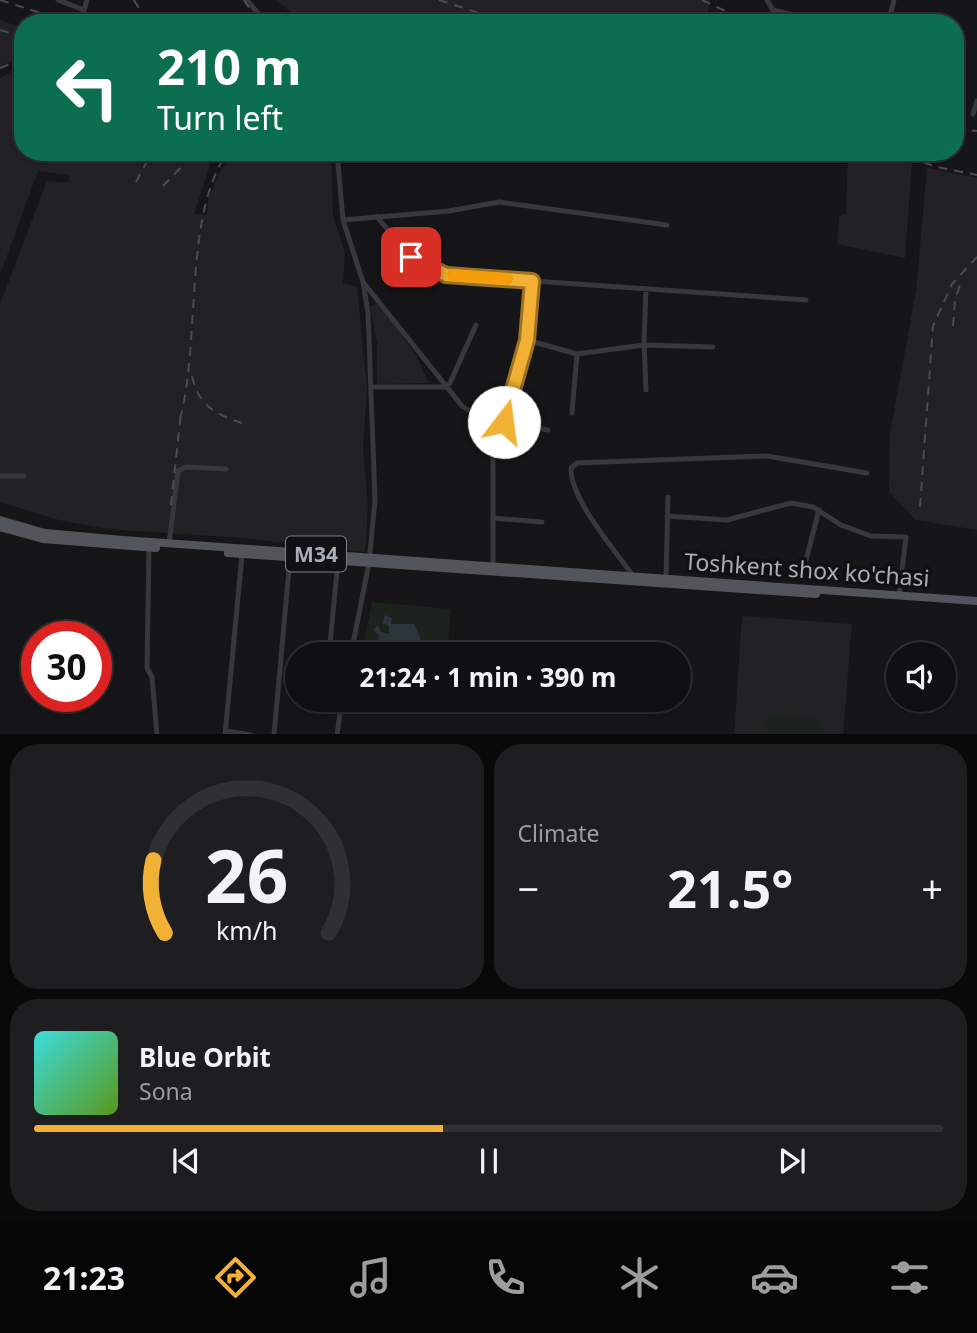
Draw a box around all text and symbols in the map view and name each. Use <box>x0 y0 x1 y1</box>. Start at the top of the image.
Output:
text: 210 m <box>157 33 302 99</box>
icon: left <box>42 42 133 133</box>
text: Turn left <box>157 96 283 139</box>
pin <box>381 227 441 287</box>
icon: arrive <box>392 238 430 276</box>
position arrow <box>467 385 541 459</box>
road number: M34 <box>286 536 346 572</box>
street label: Toshkent shox ko'chasi <box>683 544 931 594</box>
speed limit sign: 30 <box>21 621 112 712</box>
map controls <box>886 642 956 712</box>
button: sound <box>886 642 956 712</box>
text: 21:24 · 1 min · 390 m <box>360 659 616 695</box>
text: Climate <box>518 817 600 849</box>
text: 26 <box>205 825 288 924</box>
text: 21.5° <box>667 852 793 923</box>
text: − <box>518 862 539 914</box>
text: + <box>921 862 943 914</box>
text: km/h <box>216 912 278 946</box>
text: Blue Orbit <box>139 1039 271 1075</box>
text: Sona <box>139 1075 193 1107</box>
icon: previous <box>167 1142 205 1180</box>
icon: pause <box>470 1142 508 1180</box>
icon: next <box>773 1142 811 1180</box>
icon: directions <box>211 1253 260 1302</box>
icon: music <box>346 1253 395 1302</box>
icon: phone <box>481 1253 530 1302</box>
icon: climate <box>615 1253 664 1302</box>
icon: car <box>750 1253 799 1302</box>
icon: filters <box>885 1253 934 1302</box>
text: 21:23 <box>43 1256 125 1299</box>

